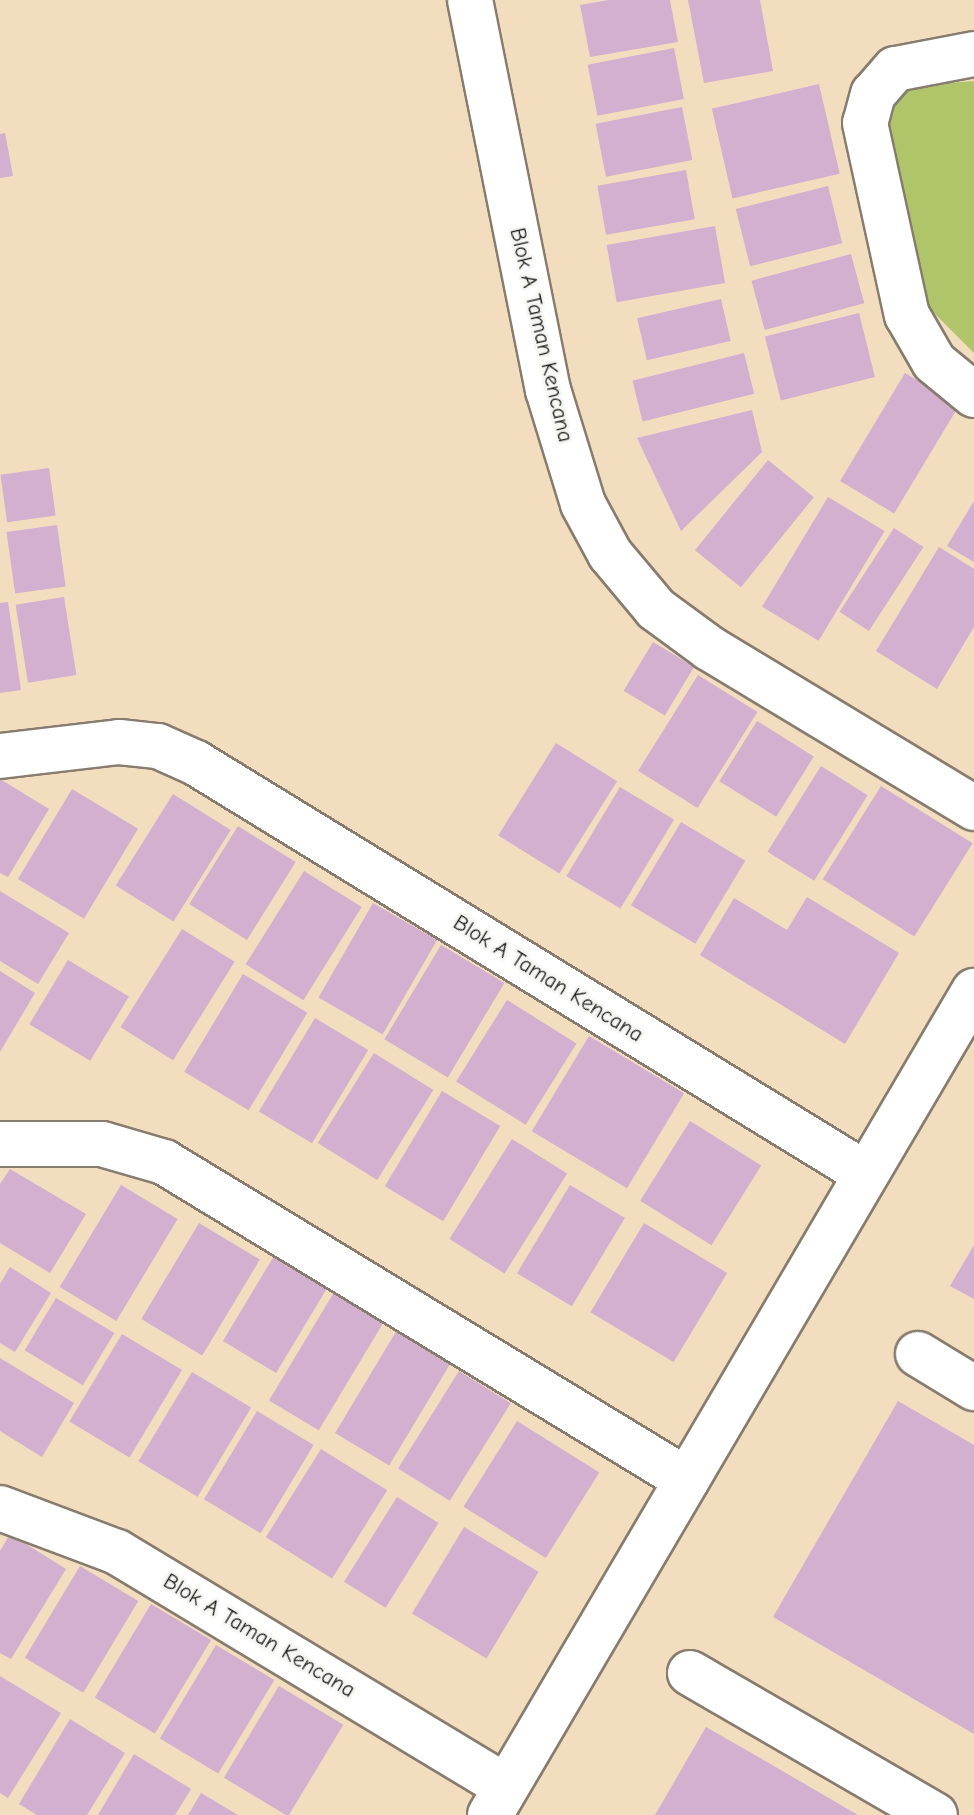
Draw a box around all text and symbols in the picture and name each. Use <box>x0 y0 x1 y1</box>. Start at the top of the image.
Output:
street label: Blok A Taman Kencana <box>504 225 578 445</box>
street label: Blok A Taman Kencana <box>448 910 648 1048</box>
street label: Blok A Taman Kencana <box>158 1568 360 1704</box>

